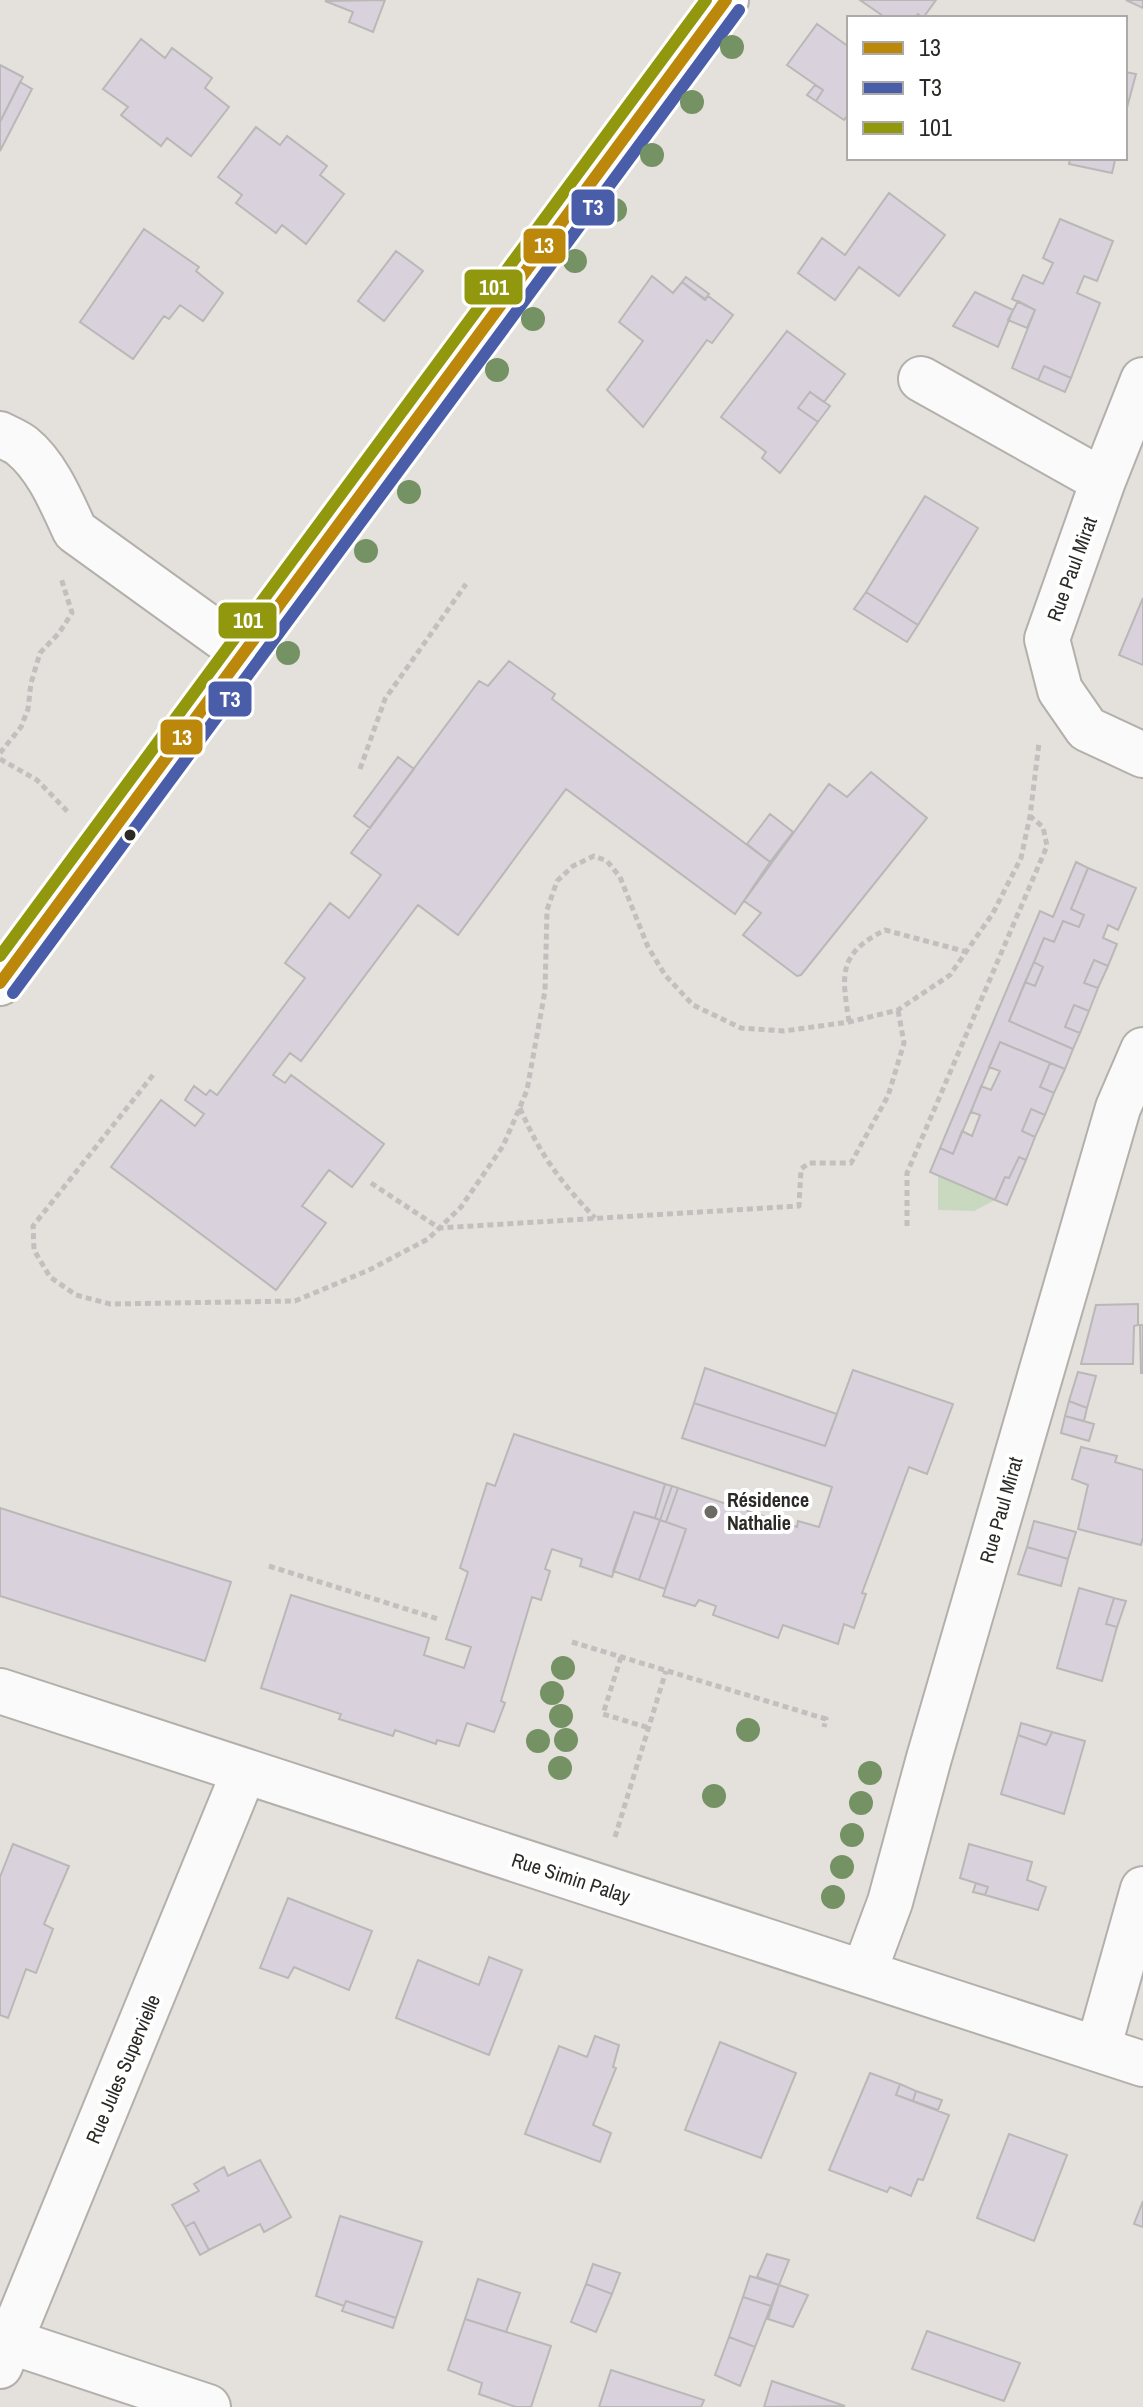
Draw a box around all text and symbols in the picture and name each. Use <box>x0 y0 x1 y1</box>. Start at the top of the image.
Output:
legend <box>847 16 1127 160</box>
text: 13 <box>919 31 941 63</box>
text: T3 <box>919 71 942 103</box>
text: 101 <box>919 111 952 143</box>
line badge: T3 <box>570 188 616 227</box>
text: T3 <box>582 192 604 222</box>
line badge: 13 <box>522 227 567 265</box>
text: 13 <box>534 230 554 260</box>
line badge: 101 <box>463 268 524 306</box>
text: 101 <box>479 272 510 302</box>
street label: Rue Paul Mirat <box>1040 512 1103 625</box>
line badge: 101 <box>217 601 278 640</box>
text: 101 <box>233 605 264 635</box>
line badge: T3 <box>207 680 253 718</box>
text: T3 <box>219 684 241 714</box>
line badge: 13 <box>159 718 204 756</box>
text: 13 <box>172 722 192 752</box>
unlabelled marker <box>122 827 138 843</box>
street label: Rue Paul Mirat <box>972 1453 1029 1566</box>
place label: Résidence Nathalie <box>727 1486 809 1536</box>
marker: Résidence Nathalie <box>702 1503 720 1521</box>
street label: Rue Simin Palay <box>508 1846 635 1910</box>
street label: Rue Jules Supervielle <box>79 1990 166 2148</box>

